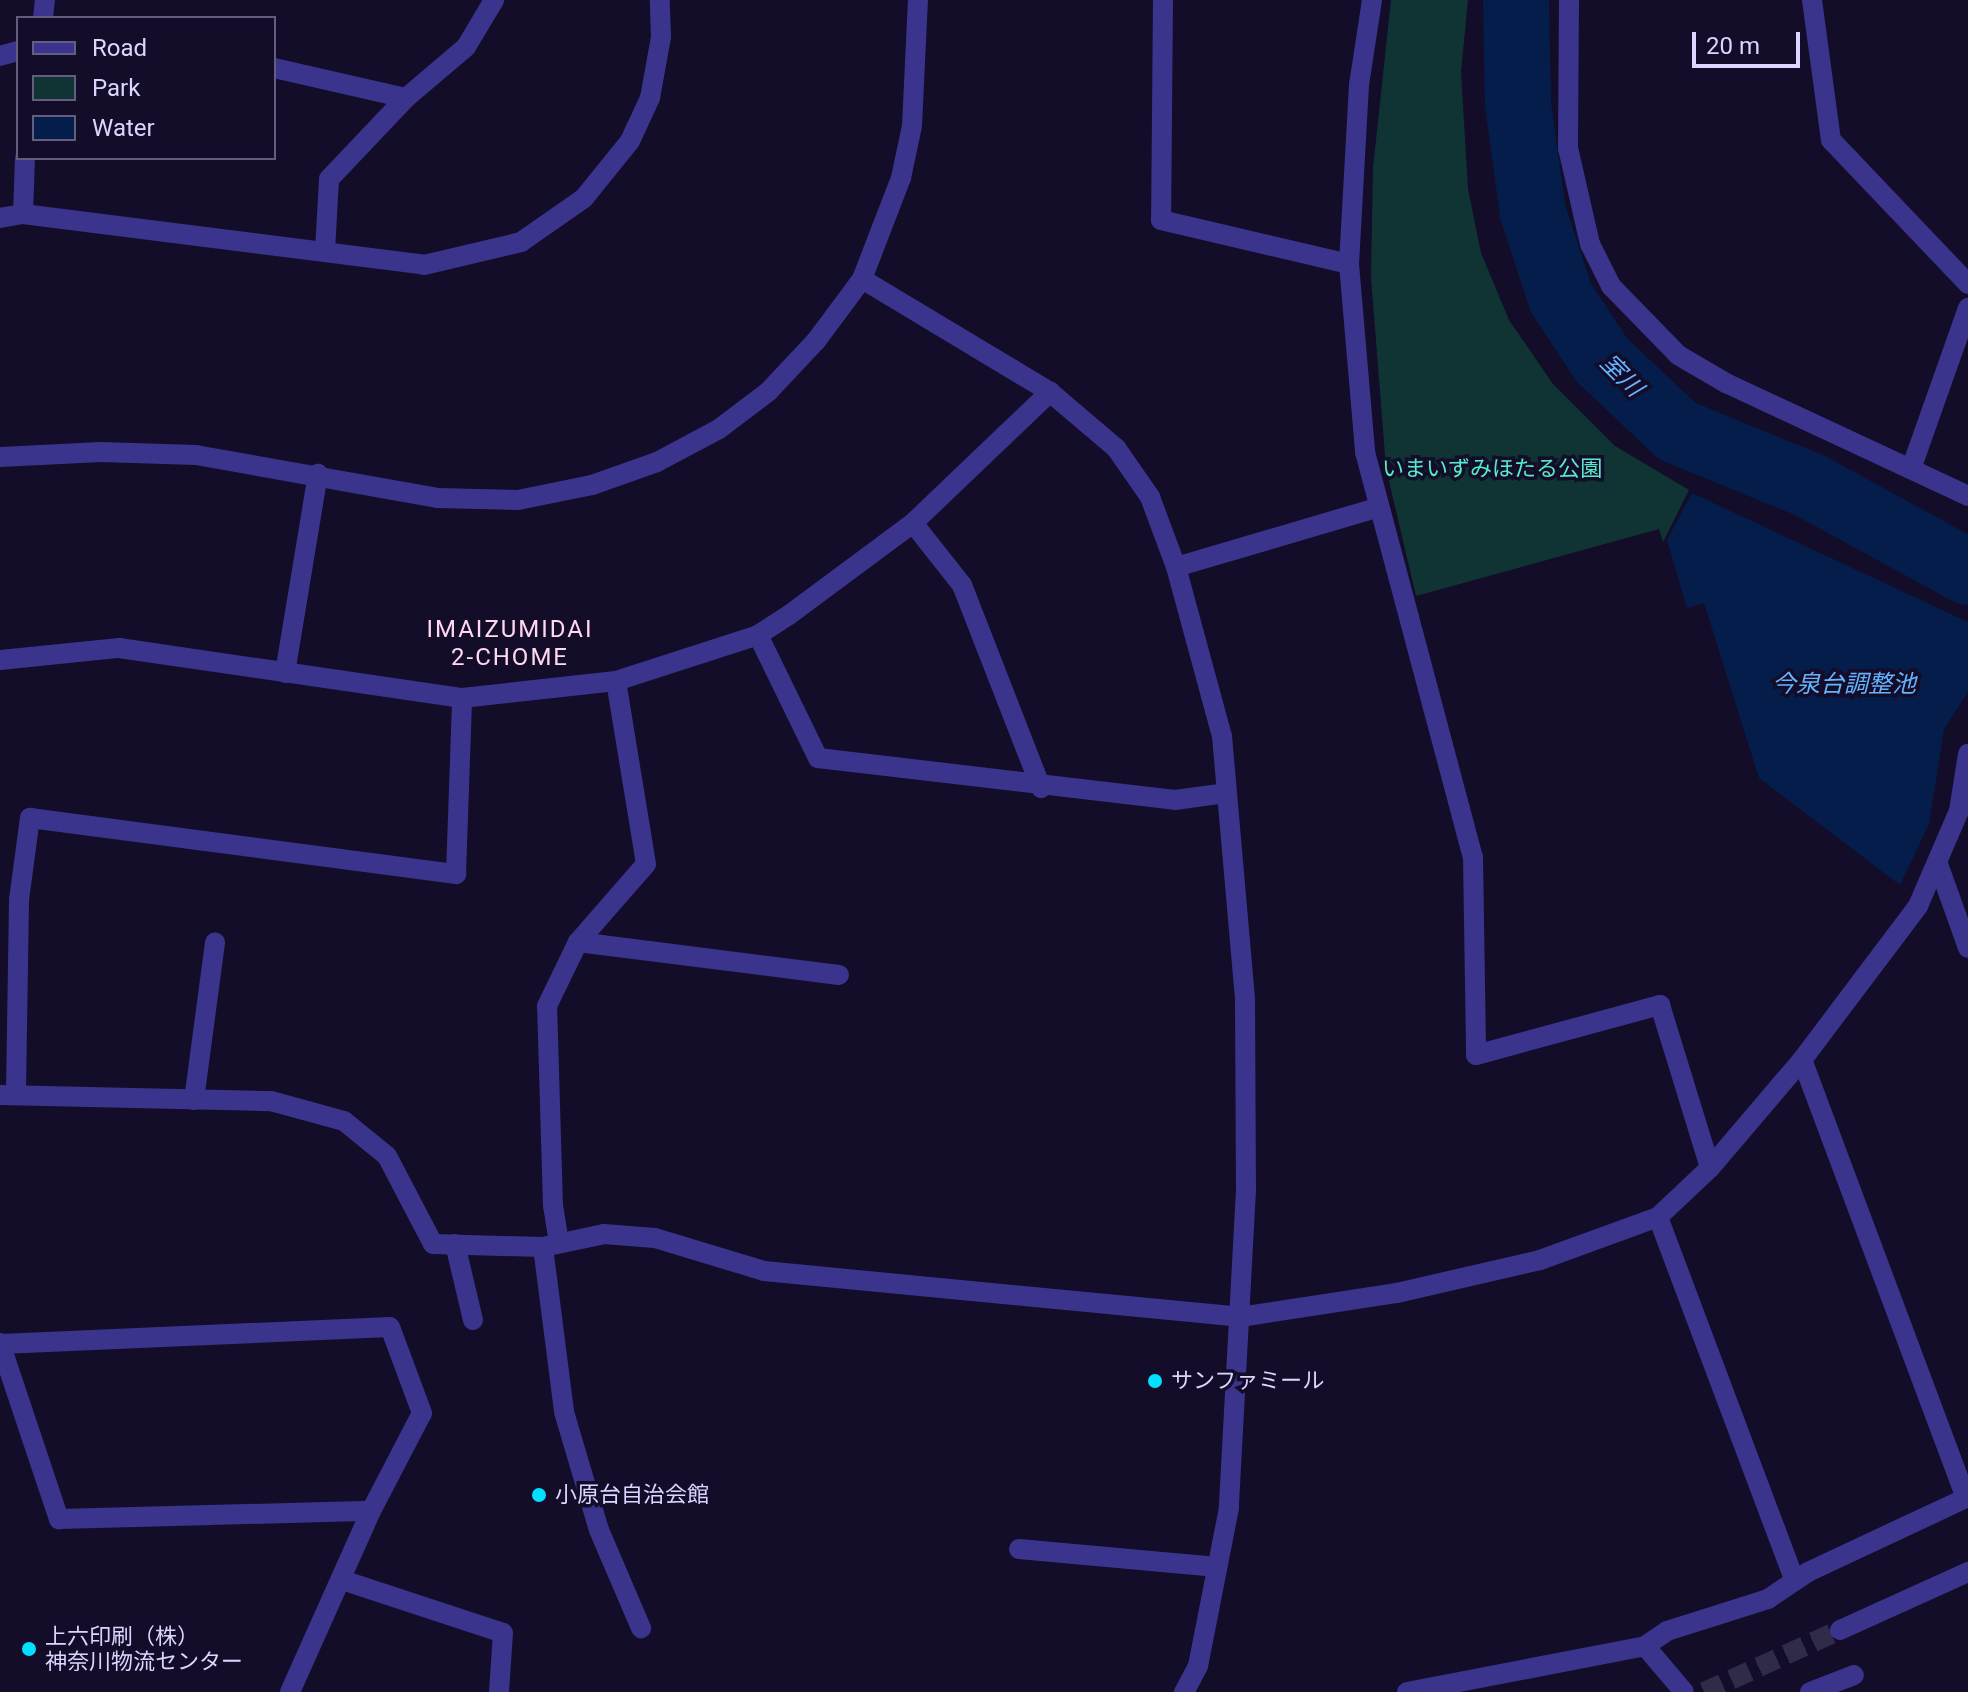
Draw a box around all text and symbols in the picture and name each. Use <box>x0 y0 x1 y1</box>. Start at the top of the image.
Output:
legend <box>16 16 276 160</box>
scale bar <box>1696 16 1804 66</box>
text: 20 m <box>1706 32 1760 60</box>
text: Road <box>92 34 147 62</box>
text: Park <box>92 74 140 102</box>
text: Water <box>92 114 155 142</box>
water label: 室川 <box>1594 349 1648 403</box>
park label: いまいずみほたる公園 <box>1382 456 1602 482</box>
district label: IMAIZUMIDAI 2-CHOME <box>427 616 593 672</box>
water label: 今泉台調整池 <box>1772 671 1916 699</box>
place label: サンファミール <box>1171 1368 1325 1394</box>
marker: サンファミール <box>1146 1372 1164 1390</box>
place label: 小原台自治会館 <box>555 1482 709 1508</box>
marker: 小原台自治会館 <box>530 1486 548 1504</box>
place label: 上六印刷（株） 神奈川物流センター <box>45 1623 243 1674</box>
marker: 上六印刷（株） 神奈川物流センター <box>20 1640 38 1658</box>

